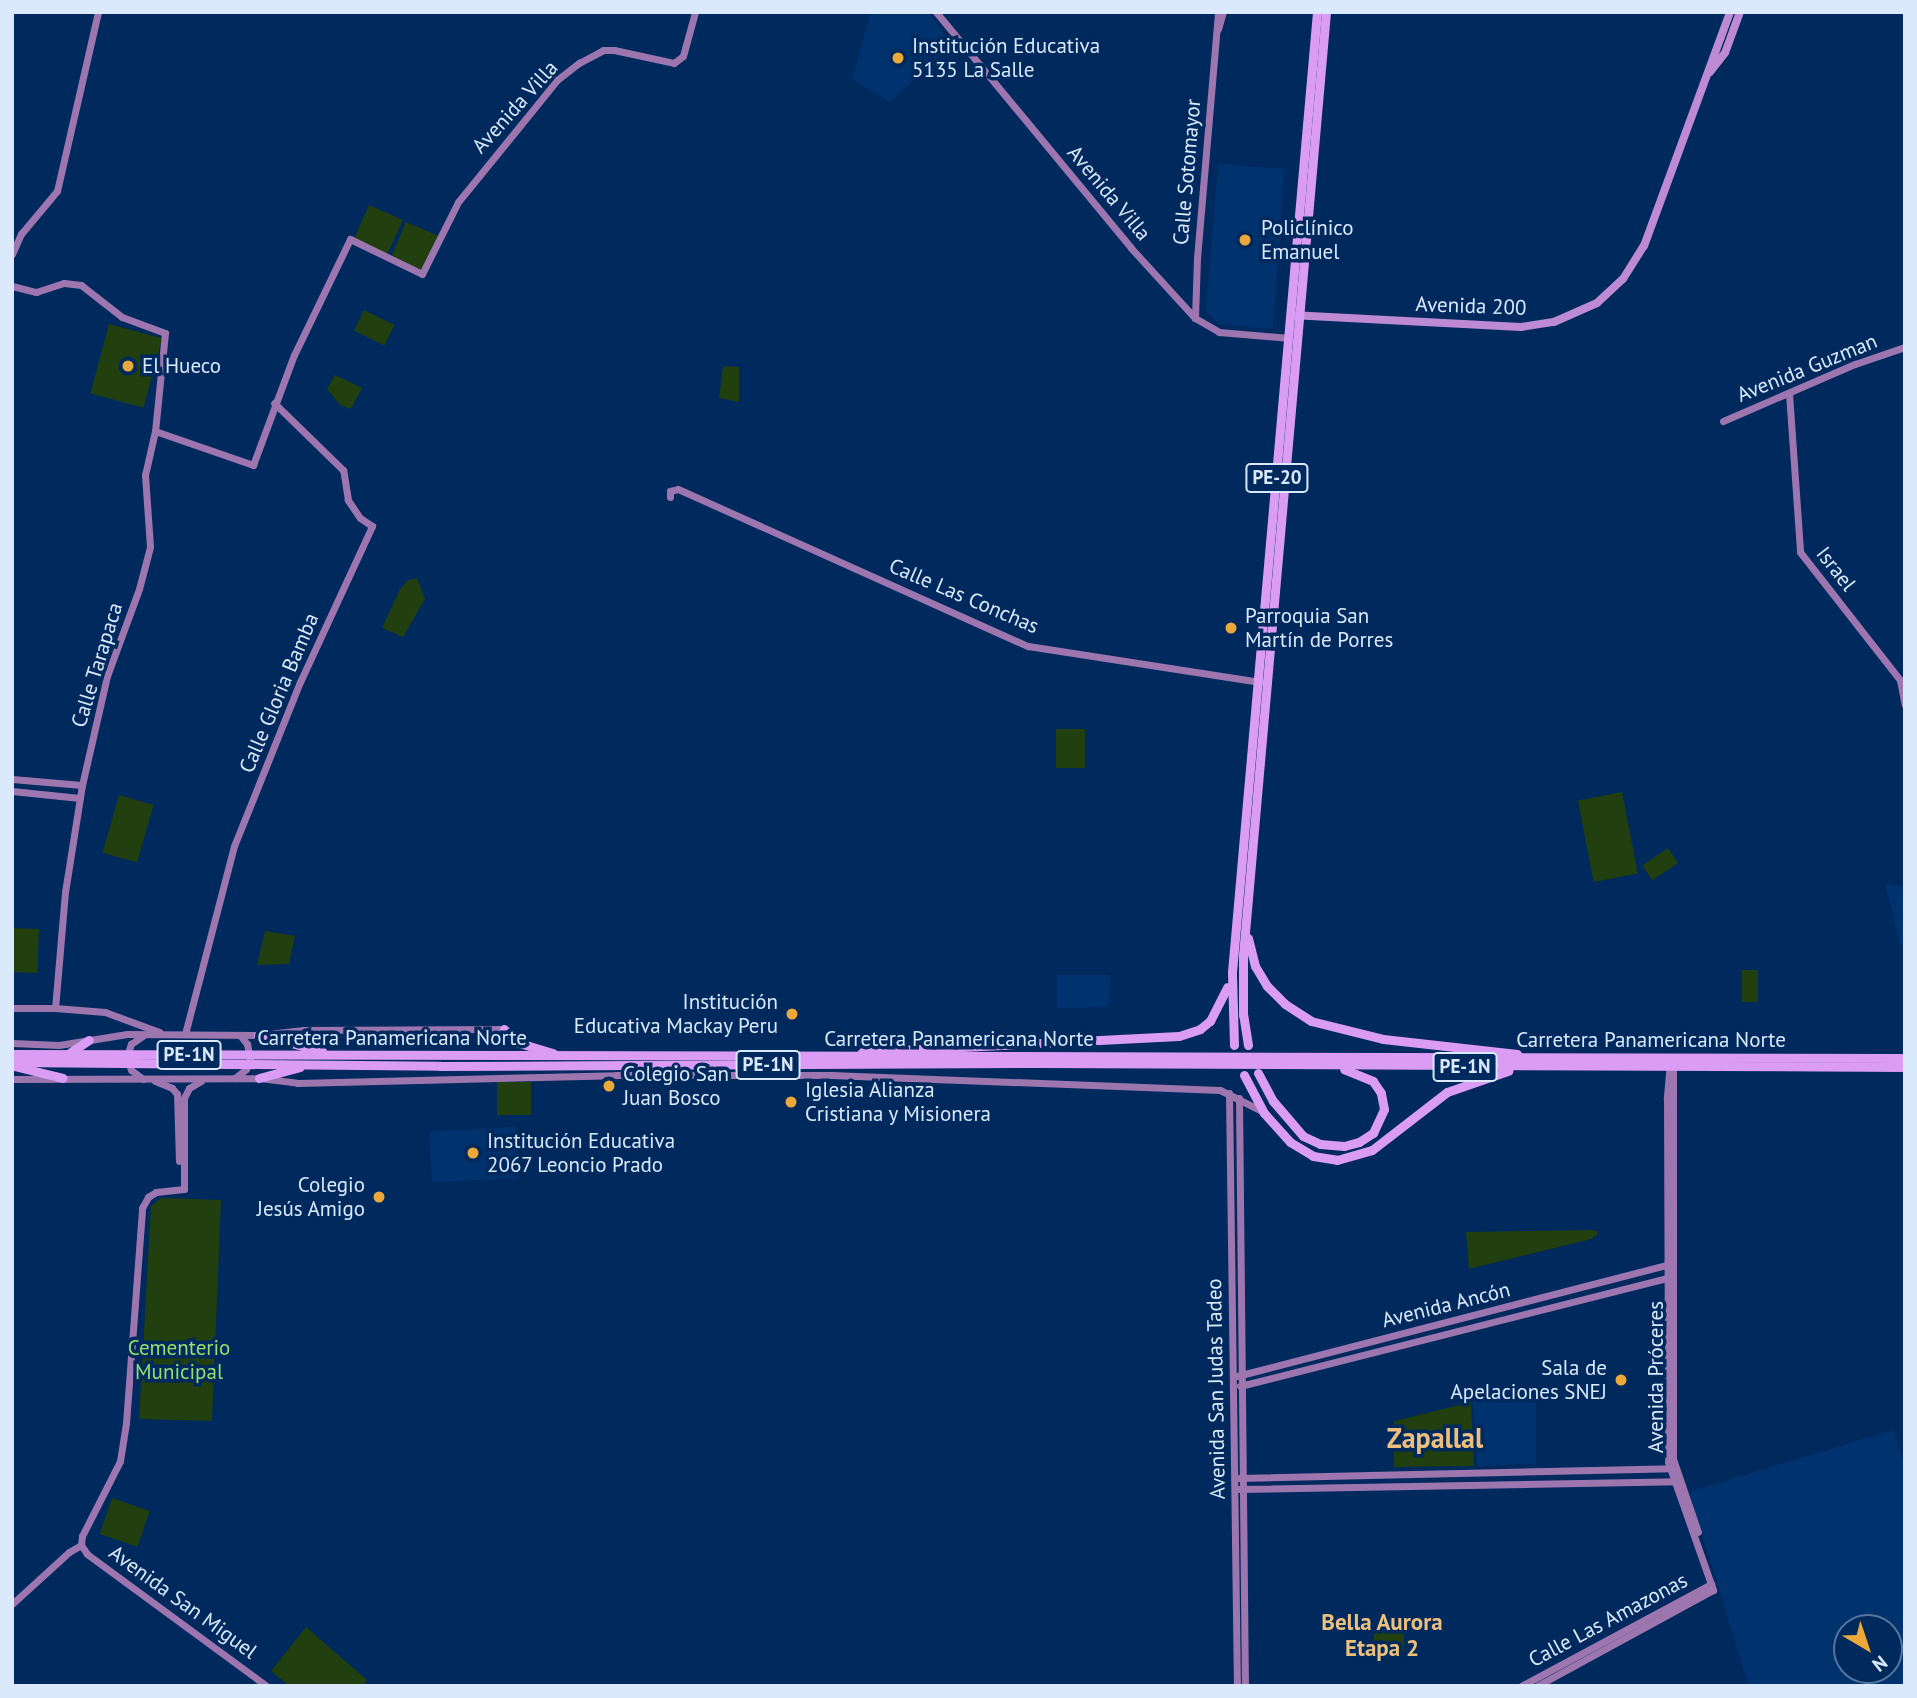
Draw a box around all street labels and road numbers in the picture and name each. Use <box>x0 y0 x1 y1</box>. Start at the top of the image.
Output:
street label: Avenida Villa <box>467 55 563 159</box>
street label: Calle Sotomayor <box>1168 98 1206 246</box>
street label: Avenida Villa <box>1062 140 1156 246</box>
street label: Avenida 200 <box>1415 291 1527 321</box>
street label: Avenida Guzman <box>1733 328 1881 408</box>
road number: PE-20 <box>1244 463 1310 494</box>
street label: Israel <box>1811 542 1861 596</box>
street label: Calle Las Conchas <box>885 553 1043 639</box>
street label: Calle Tarapaca <box>66 599 128 731</box>
street label: Calle Gloria Bamba <box>234 609 324 777</box>
street label: Carretera Panamericana Norte <box>257 1025 527 1051</box>
street label: Carretera Panamericana Norte <box>824 1026 1094 1052</box>
street label: Carretera Panamericana Norte <box>1516 1027 1786 1053</box>
road number: PE-1N <box>156 1040 222 1070</box>
road number: PE-1N <box>735 1050 801 1080</box>
road number: PE-1N <box>1432 1051 1498 1082</box>
street label: Avenida Ancón <box>1379 1277 1513 1333</box>
street label: Avenida San Judas Tadeo <box>1201 1278 1231 1500</box>
street label: Avenida Próceres <box>1643 1301 1669 1453</box>
street label: Avenida San Miguel <box>104 1540 262 1664</box>
street label: Calle Las Amazonas <box>1524 1567 1692 1673</box>

